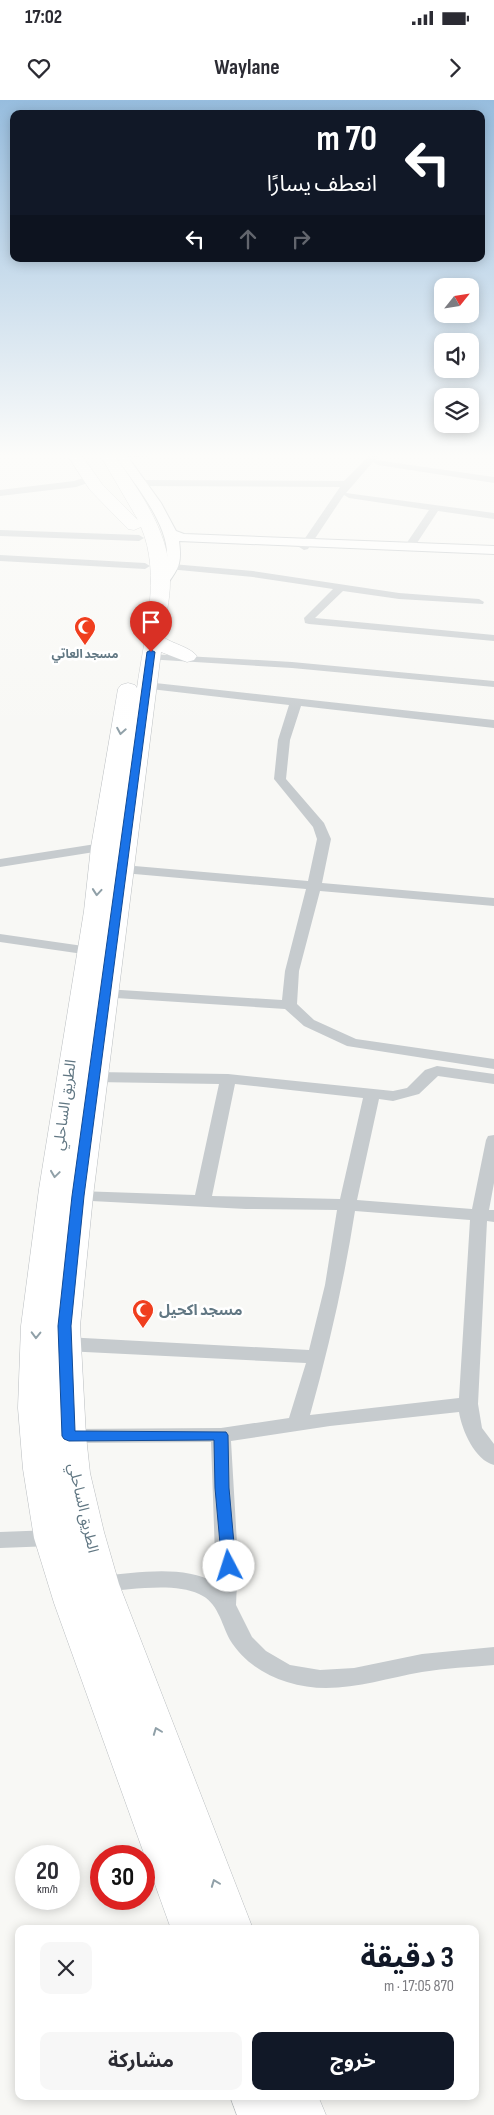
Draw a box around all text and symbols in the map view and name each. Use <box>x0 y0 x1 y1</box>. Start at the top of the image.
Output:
text: 17:02 <box>25 6 62 29</box>
icon: heart <box>25 54 53 82</box>
text: Waylane <box>214 54 280 81</box>
icon: forward <box>441 54 469 82</box>
text: 70 m <box>317 118 377 161</box>
icon: left <box>395 130 460 195</box>
text: انعطف يسارًا <box>267 171 377 198</box>
icon: left <box>181 225 209 253</box>
icon: ahead <box>234 225 262 253</box>
icon: right <box>287 225 315 253</box>
north arrow <box>434 278 479 322</box>
map controls <box>434 278 479 433</box>
button: sound <box>434 333 479 378</box>
button: layers <box>434 388 479 433</box>
pin <box>130 601 172 652</box>
icon: arrive <box>137 608 165 636</box>
mosque icon: مسجد العاتي <box>73 615 97 646</box>
place label: مسجد العاتي <box>52 647 118 663</box>
one-way arrow <box>117 727 127 735</box>
one-way arrow <box>92 888 103 896</box>
street label: الطريق الساحلي <box>49 1058 82 1152</box>
one-way arrow <box>51 1169 61 1178</box>
mosque icon: مسجد اكحيل <box>131 1298 155 1329</box>
place label: مسجد اكحيل <box>159 1301 242 1320</box>
one-way arrow <box>31 1331 42 1339</box>
street label: الطريق الساحلي <box>62 1461 103 1555</box>
position arrow <box>202 1539 254 1591</box>
one-way arrow <box>153 1727 163 1736</box>
speed limit sign: 30 <box>90 1845 155 1910</box>
text: 20 <box>36 1856 59 1887</box>
one-way arrow <box>211 1879 221 1888</box>
text: km/h <box>37 1882 58 1897</box>
text: 3 دقيقة <box>360 1940 454 1976</box>
button: close <box>40 1942 92 1994</box>
text: 870 m · 17:05 <box>384 1977 454 1996</box>
button: مشاركة <box>40 2032 242 2090</box>
button: خروج <box>252 2032 454 2090</box>

